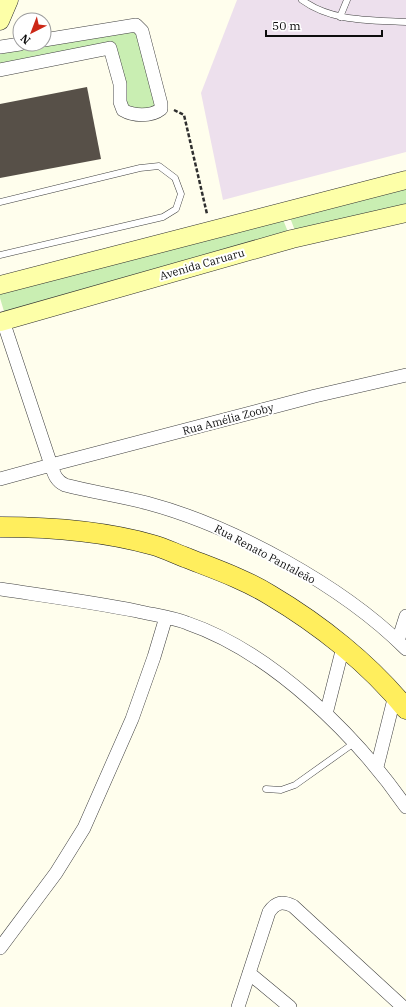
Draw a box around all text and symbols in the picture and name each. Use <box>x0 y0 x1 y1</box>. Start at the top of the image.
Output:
north arrow <box>12 12 52 52</box>
scale bar <box>266 12 382 38</box>
text: 50 m <box>272 18 301 33</box>
text: N <box>17 31 33 48</box>
street label: Avenida Caruaru <box>158 245 246 283</box>
street label: Rua Amélia Zooby <box>181 400 275 438</box>
street label: Rua Renato Pantaleão <box>212 521 318 587</box>

